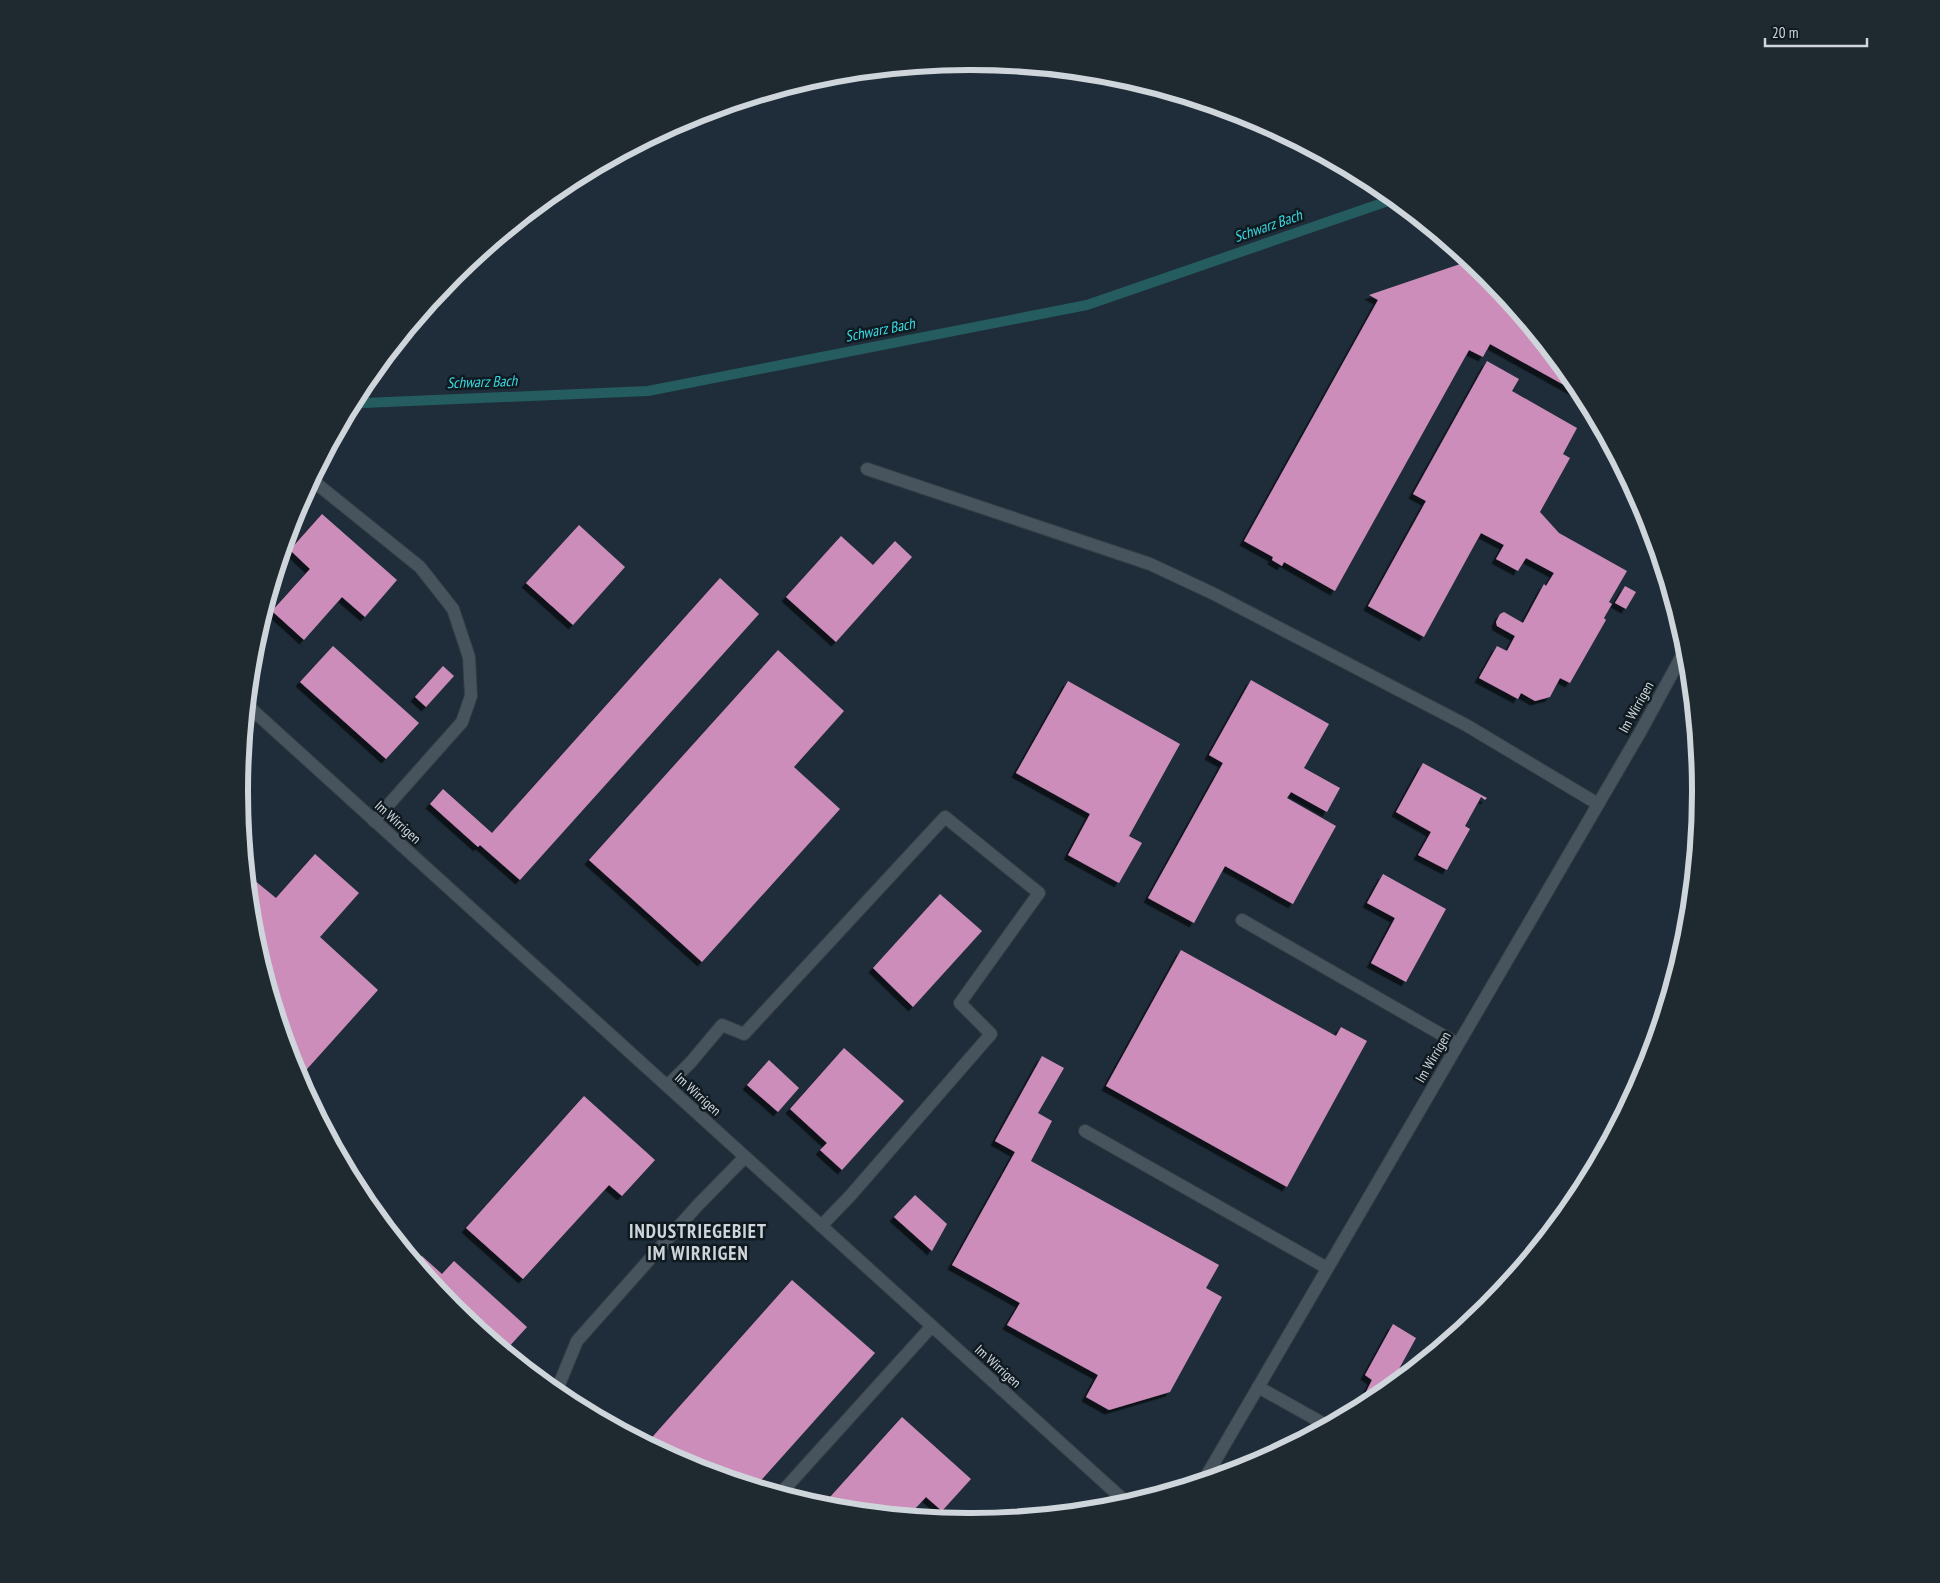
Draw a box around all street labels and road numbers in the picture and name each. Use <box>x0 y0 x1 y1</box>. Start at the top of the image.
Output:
street label: Im Wirrigen <box>1614 678 1658 736</box>
street label: Im Wirrigen <box>371 796 425 848</box>
street label: Im Wirrigen <box>1411 1028 1455 1086</box>
street label: Im Wirrigen <box>671 1068 725 1120</box>
street label: Im Wirrigen <box>971 1340 1025 1392</box>

